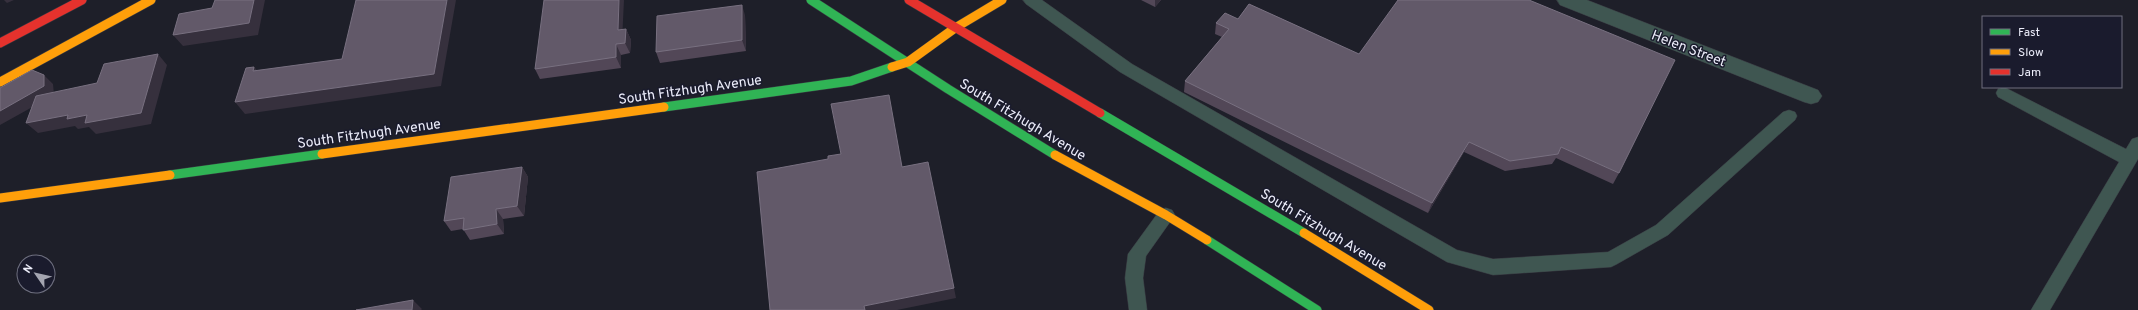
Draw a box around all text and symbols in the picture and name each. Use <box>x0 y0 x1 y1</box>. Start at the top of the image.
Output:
legend <box>1982 16 2122 88</box>
text: Fast <box>2018 25 2040 41</box>
street label: Helen Street <box>1649 27 1728 71</box>
text: Slow <box>2018 45 2044 61</box>
text: Jam <box>2018 65 2041 81</box>
street label: South Fitzhugh Avenue <box>617 72 763 109</box>
street label: South Fitzhugh Avenue <box>956 76 1089 165</box>
street label: South Fitzhugh Avenue <box>296 116 442 153</box>
street label: South Fitzhugh Avenue <box>1257 186 1390 275</box>
north arrow <box>16 254 56 294</box>
text: N <box>21 262 37 276</box>

